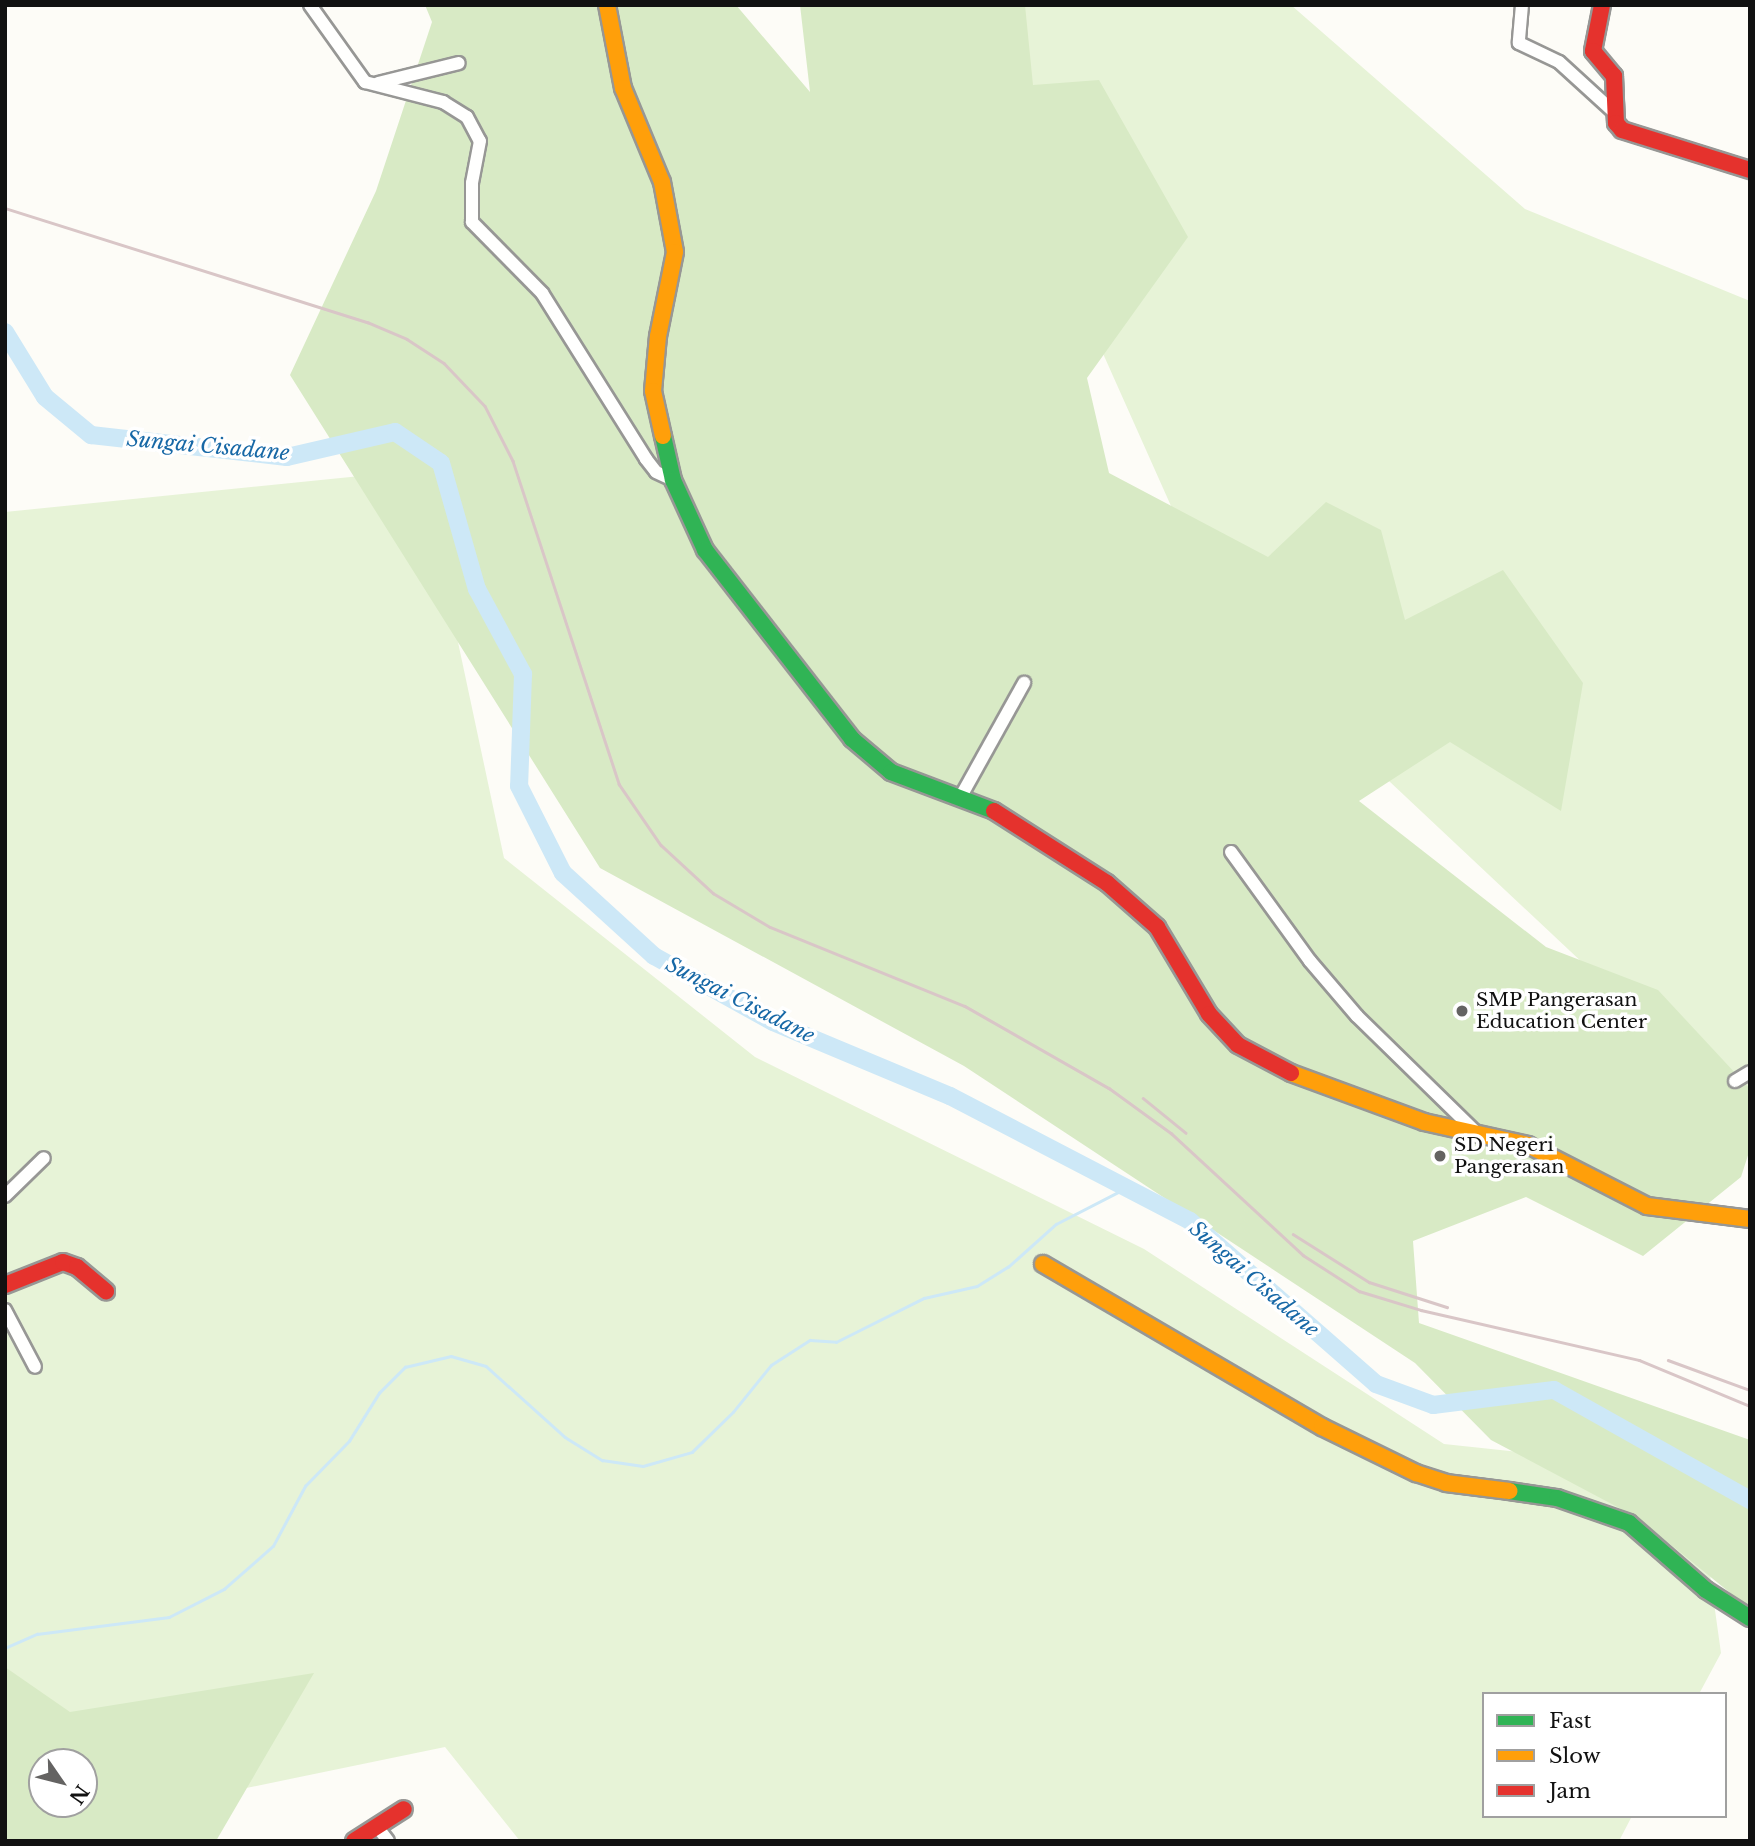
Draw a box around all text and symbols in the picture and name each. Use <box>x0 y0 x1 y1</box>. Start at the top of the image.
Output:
water label: Sungai Cisadane <box>125 426 291 466</box>
water label: Sungai Cisadane <box>661 952 819 1048</box>
place label: SMP Pangerasan Education Center <box>1476 989 1647 1033</box>
marker: SMP Pangerasan Education Center <box>1454 1003 1470 1019</box>
place label: SD Negeri Pangerasan <box>1454 1134 1564 1178</box>
marker: SD Negeri Pangerasan <box>1432 1148 1448 1164</box>
water label: Sungai Cisadane <box>1184 1216 1324 1342</box>
legend <box>1482 1692 1727 1818</box>
text: Fast <box>1549 1708 1591 1734</box>
text: Slow <box>1549 1743 1601 1769</box>
north arrow <box>28 1748 98 1818</box>
text: Jam <box>1549 1778 1591 1804</box>
text: N <box>64 1780 94 1808</box>

